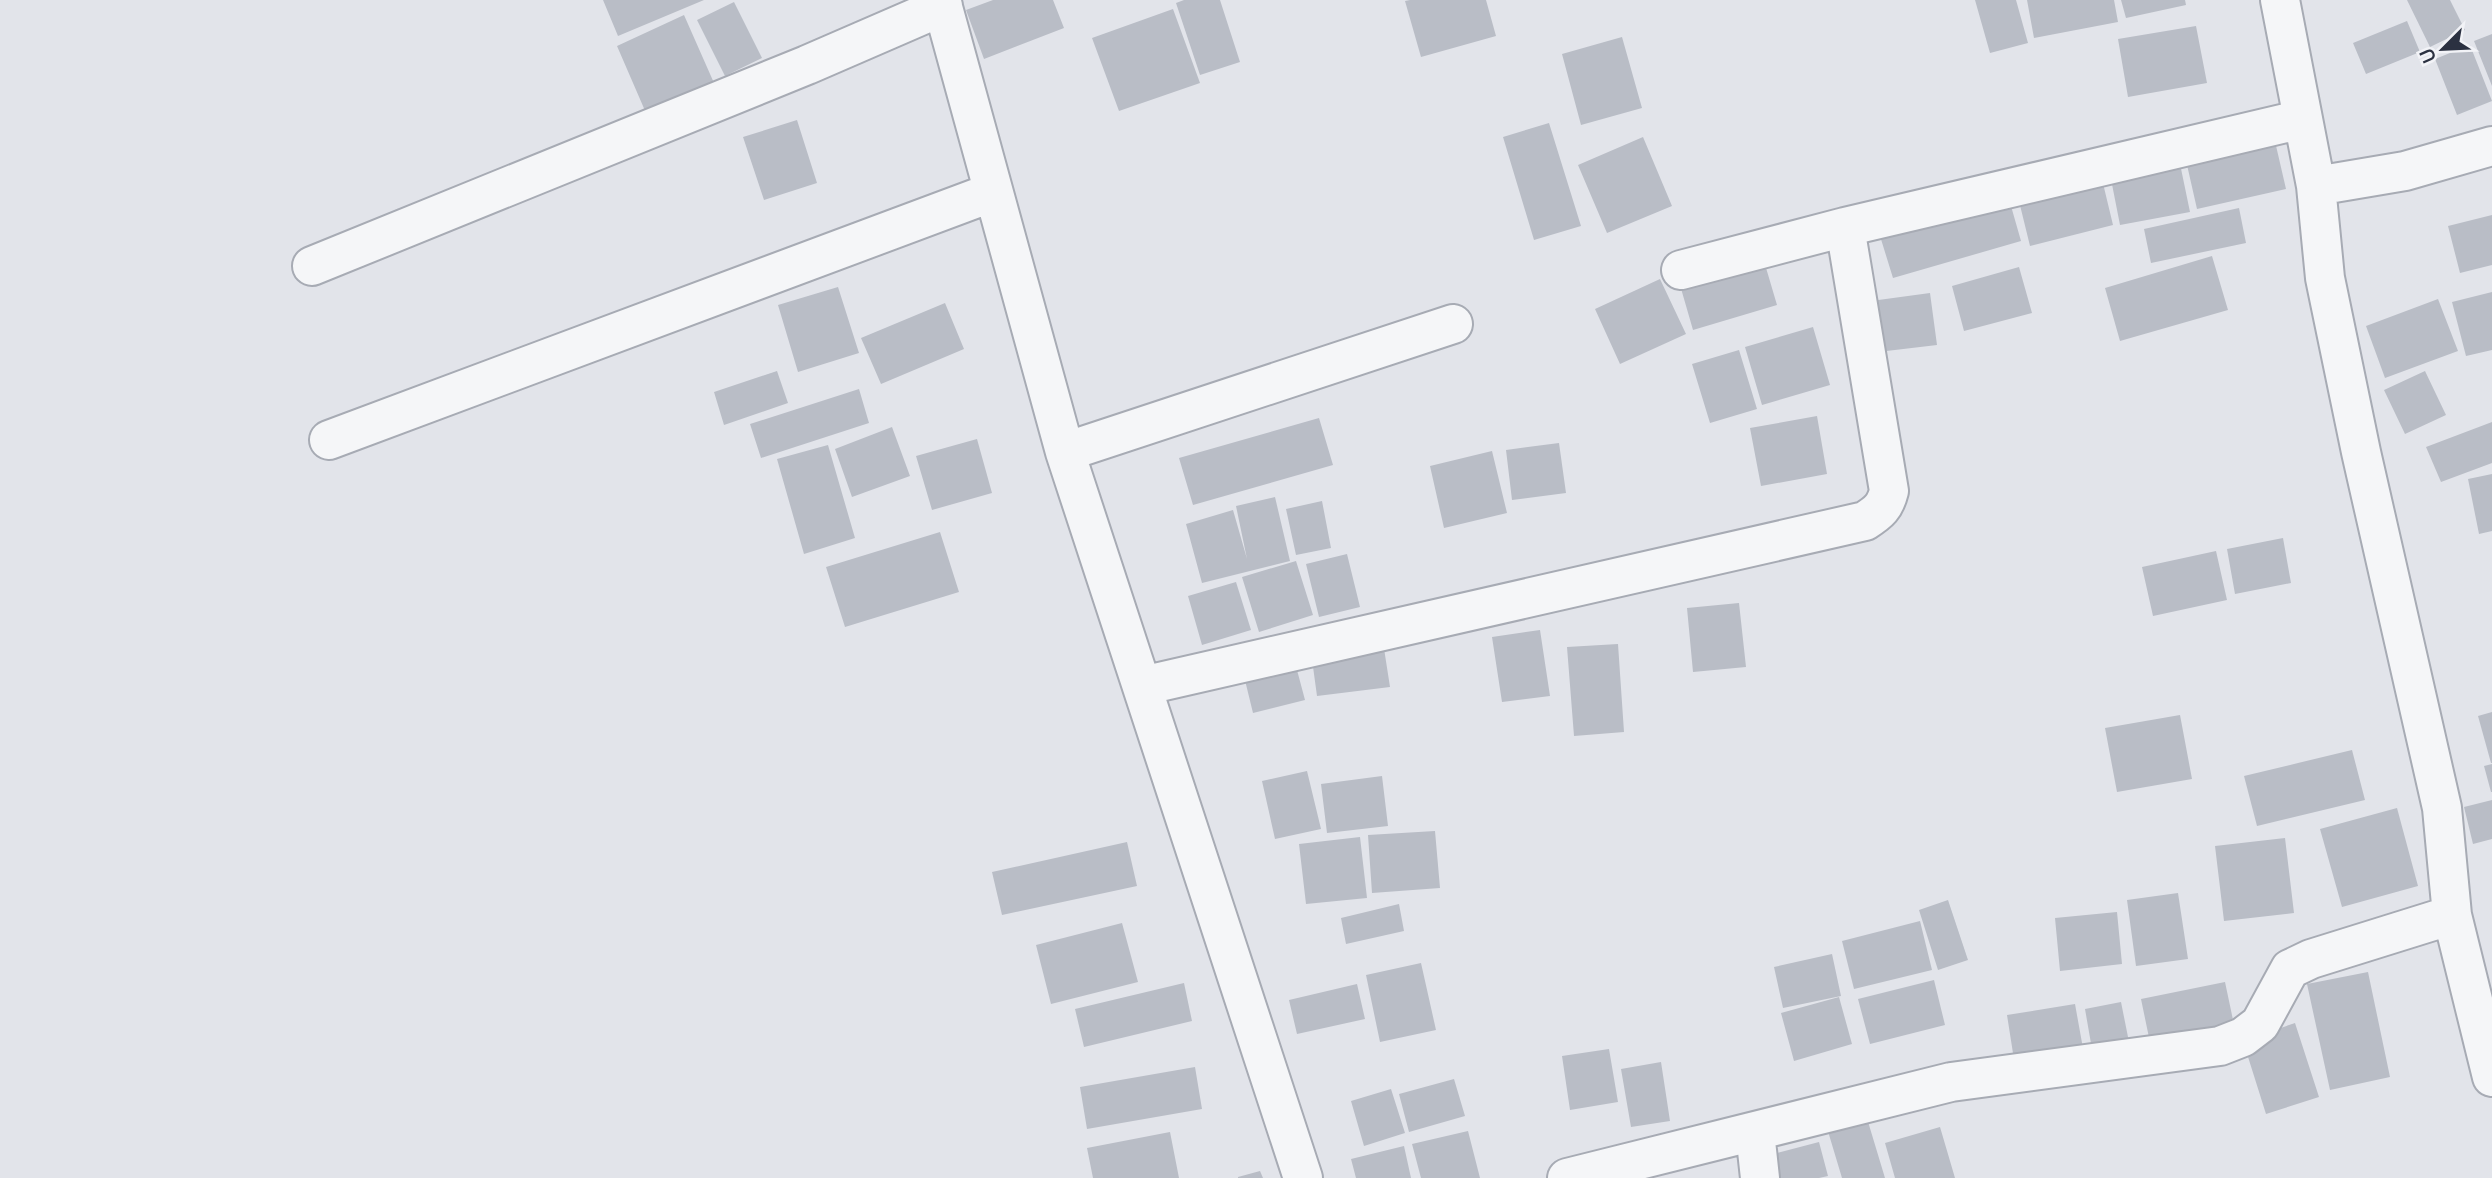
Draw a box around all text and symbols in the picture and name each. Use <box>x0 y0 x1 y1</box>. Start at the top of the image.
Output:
north arrow <box>2408 14 2478 84</box>
text: U <box>2413 44 2442 67</box>

